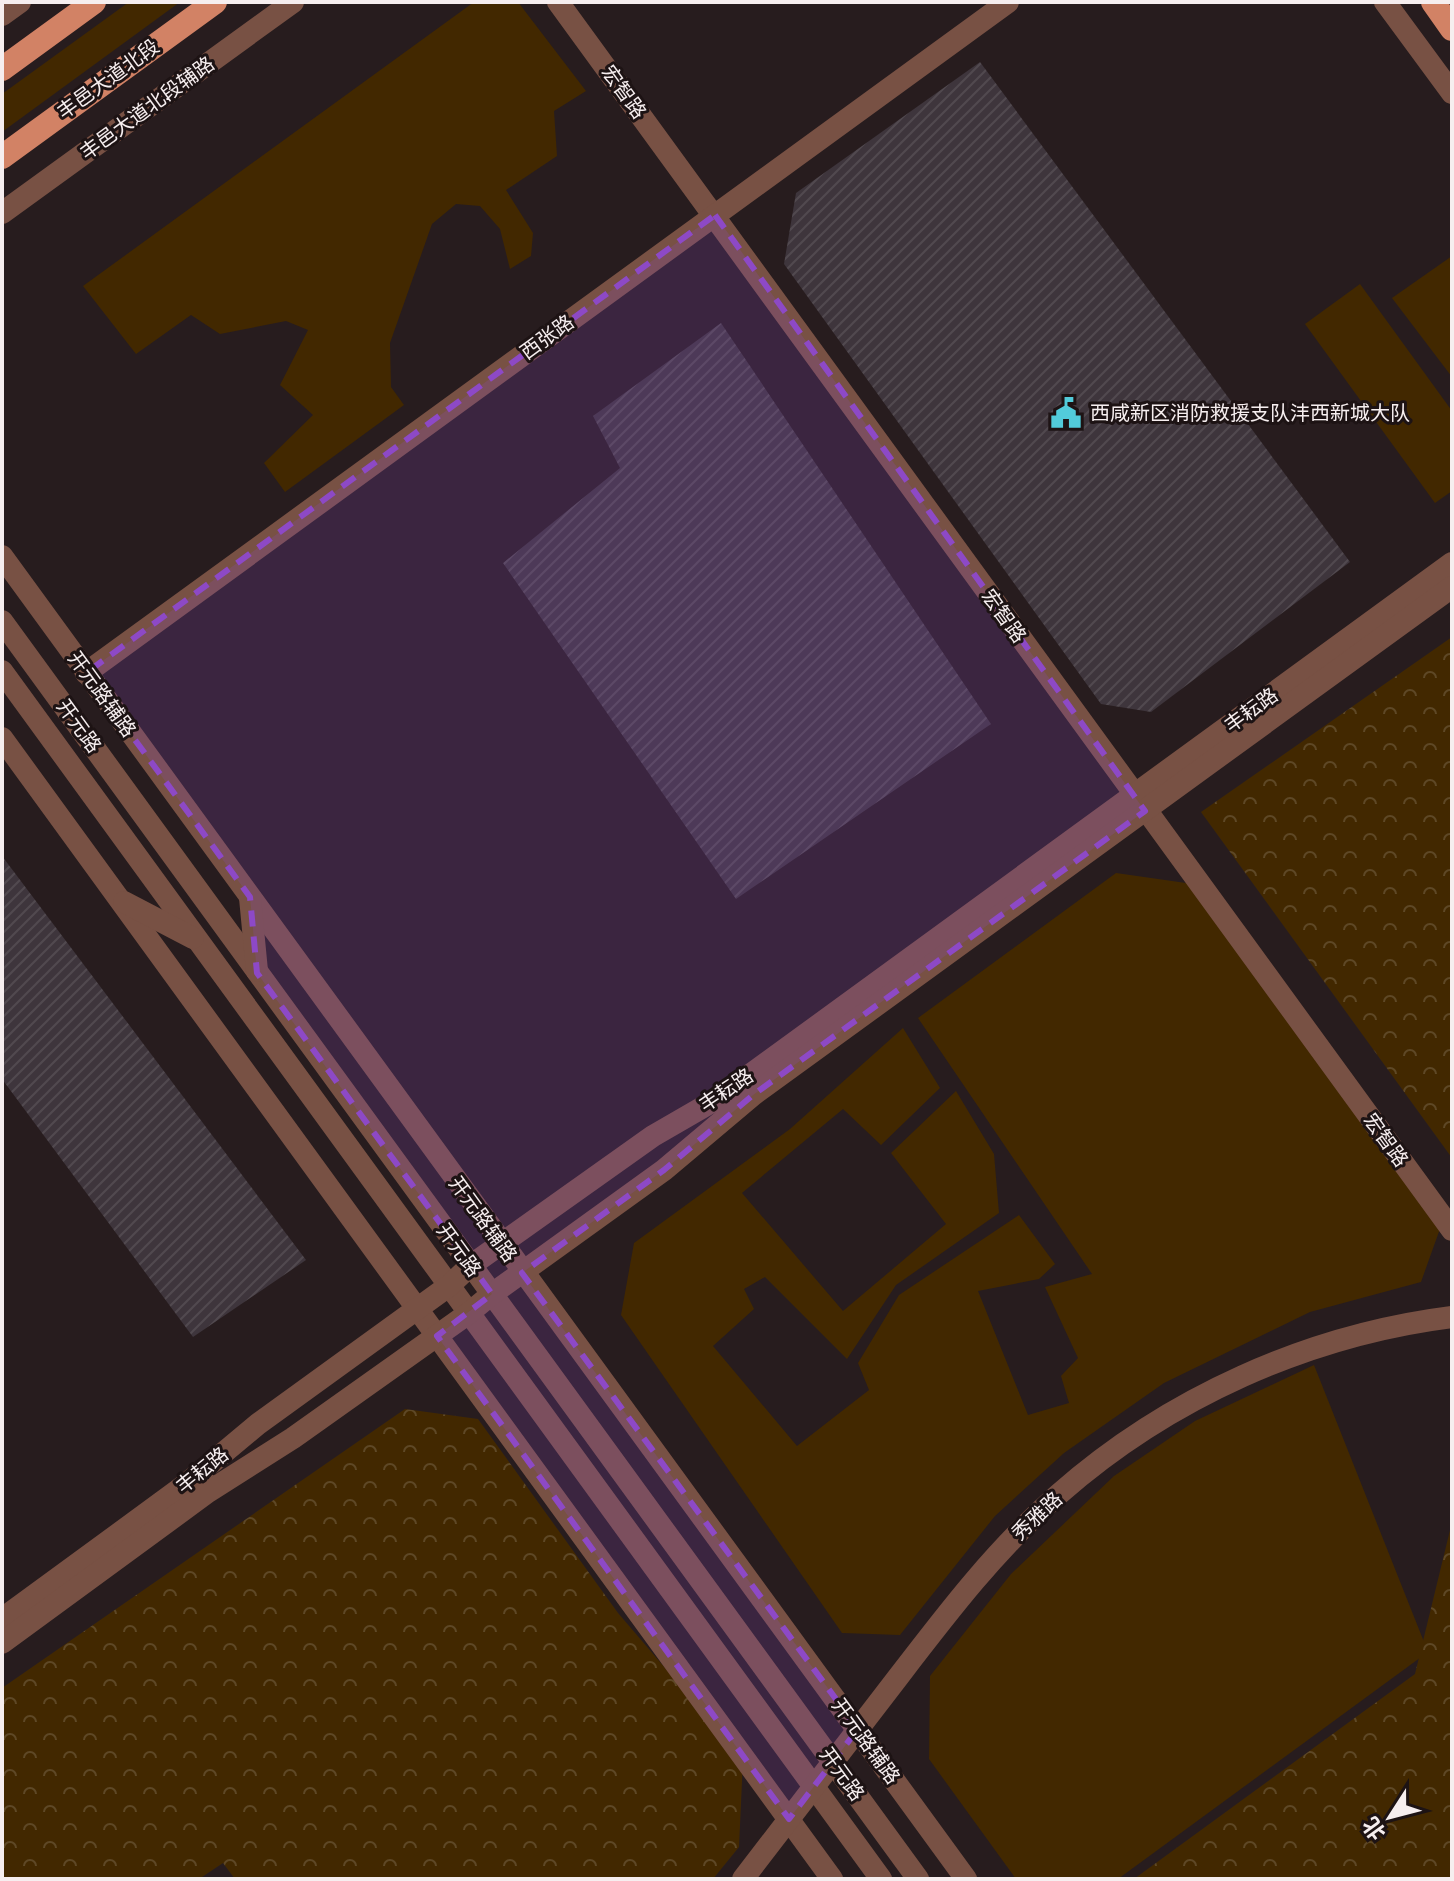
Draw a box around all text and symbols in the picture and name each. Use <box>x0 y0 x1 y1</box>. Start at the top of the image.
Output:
street label: 丰邑大道北段 <box>52 33 165 126</box>
street label: 丰邑大道北段辅路 <box>75 50 220 166</box>
street label: 宏智路 <box>595 60 652 124</box>
street label: 西张路 <box>515 309 579 366</box>
public building icon: 西咸新区消防救援支队沣西新城大队 <box>1049 396 1083 430</box>
place label: 西咸新区消防救援支队沣西新城大队 <box>1090 400 1410 427</box>
street label: 宏智路 <box>975 584 1032 648</box>
street label: 开元路辅路 <box>63 646 141 742</box>
street label: 丰耘路 <box>1219 682 1283 739</box>
street label: 开元路 <box>52 695 106 757</box>
street label: 丰耘路 <box>694 1062 759 1118</box>
street label: 宏智路 <box>1357 1108 1414 1172</box>
street label: 开元路辅路 <box>444 1171 522 1267</box>
street label: 开元路 <box>432 1219 486 1281</box>
street label: 丰耘路 <box>171 1441 234 1500</box>
street label: 秀雅路 <box>1006 1486 1068 1547</box>
street label: 开元路辅路 <box>827 1693 905 1789</box>
street label: 开元路 <box>815 1743 869 1805</box>
north arrow <box>1350 1777 1430 1857</box>
text: 北 <box>1356 1810 1393 1846</box>

